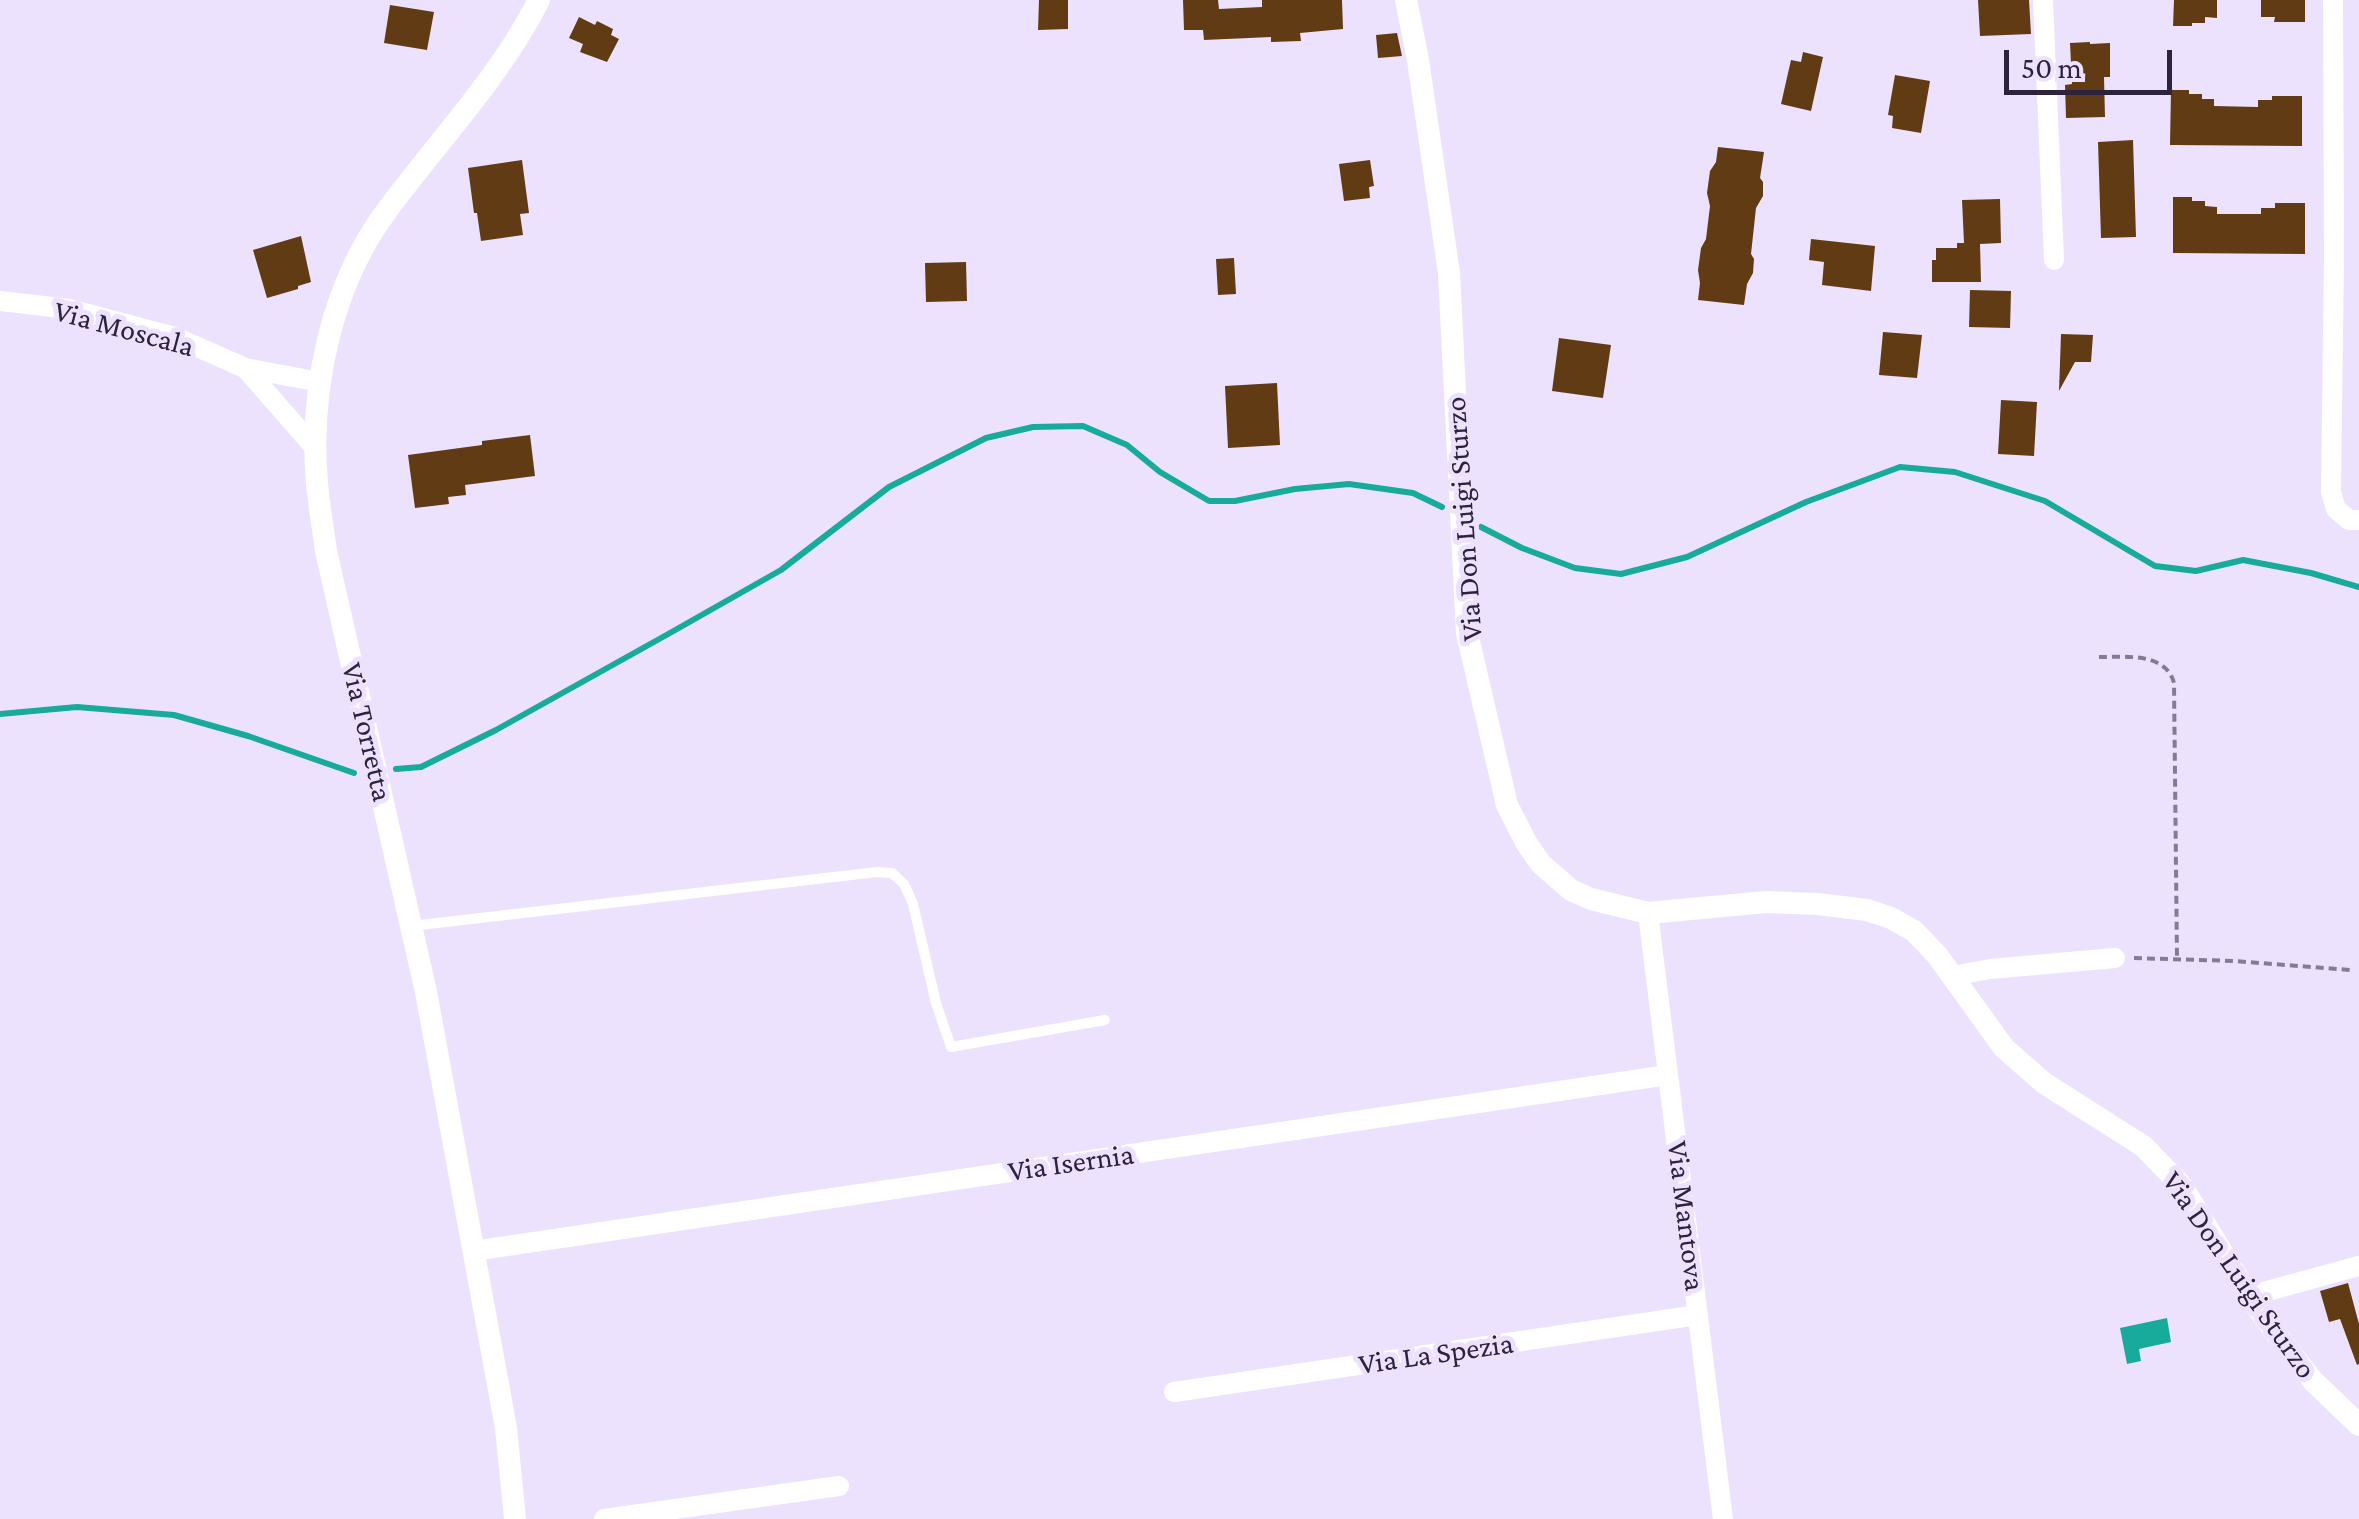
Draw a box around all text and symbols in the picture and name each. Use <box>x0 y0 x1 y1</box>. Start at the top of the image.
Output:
scale bar <box>2009 30 2176 92</box>
text: 50 m <box>2021 51 2082 84</box>
street label: Via Moscala <box>50 293 198 365</box>
street label: Via Don Luigi Sturzo <box>1437 395 1491 643</box>
street label: Via Torretta <box>334 659 400 805</box>
street label: Via Isernia <box>1006 1136 1136 1190</box>
street label: Via Mantova <box>1659 1139 1713 1293</box>
street label: Via Don Luigi Sturzo <box>2154 1164 2324 1386</box>
street label: Via La Spezia <box>1356 1325 1516 1383</box>

